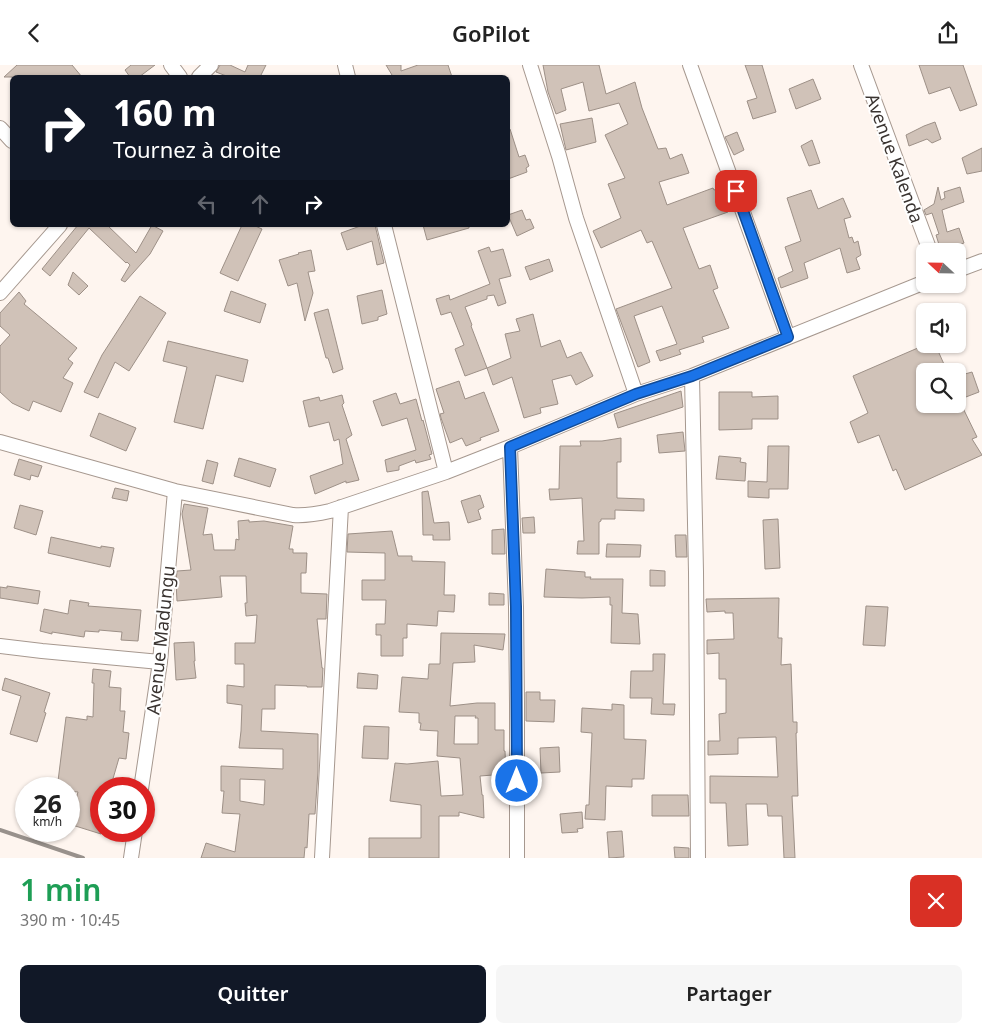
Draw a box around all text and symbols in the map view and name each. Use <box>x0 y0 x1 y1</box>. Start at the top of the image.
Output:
text: GoPilot <box>452 18 530 48</box>
icon: back <box>20 19 48 47</box>
icon: share <box>934 19 962 47</box>
text: 160 m <box>113 89 216 136</box>
street label: Avenue Kalenda <box>860 90 930 226</box>
icon: right <box>30 95 95 160</box>
text: Tournez à droite <box>113 134 281 164</box>
pin <box>715 170 757 212</box>
icon: arrive <box>722 177 750 205</box>
icon: left <box>193 190 221 218</box>
icon: ahead <box>246 190 274 218</box>
icon: right <box>299 190 327 218</box>
north arrow <box>916 243 966 293</box>
map controls <box>916 243 966 413</box>
button: sound <box>916 303 966 353</box>
button: search <box>916 363 966 413</box>
street label: Avenue Madungu <box>140 564 180 716</box>
position arrow <box>490 754 542 806</box>
speed limit sign: 30 <box>90 777 155 842</box>
text: 26 <box>33 786 62 820</box>
text: km/h <box>33 813 62 830</box>
text: 1 min <box>20 869 101 910</box>
button: close <box>910 875 962 927</box>
text: 390 m · 10:45 <box>20 909 120 931</box>
button: Quitter <box>20 965 486 1023</box>
button: Partager <box>496 965 962 1023</box>

